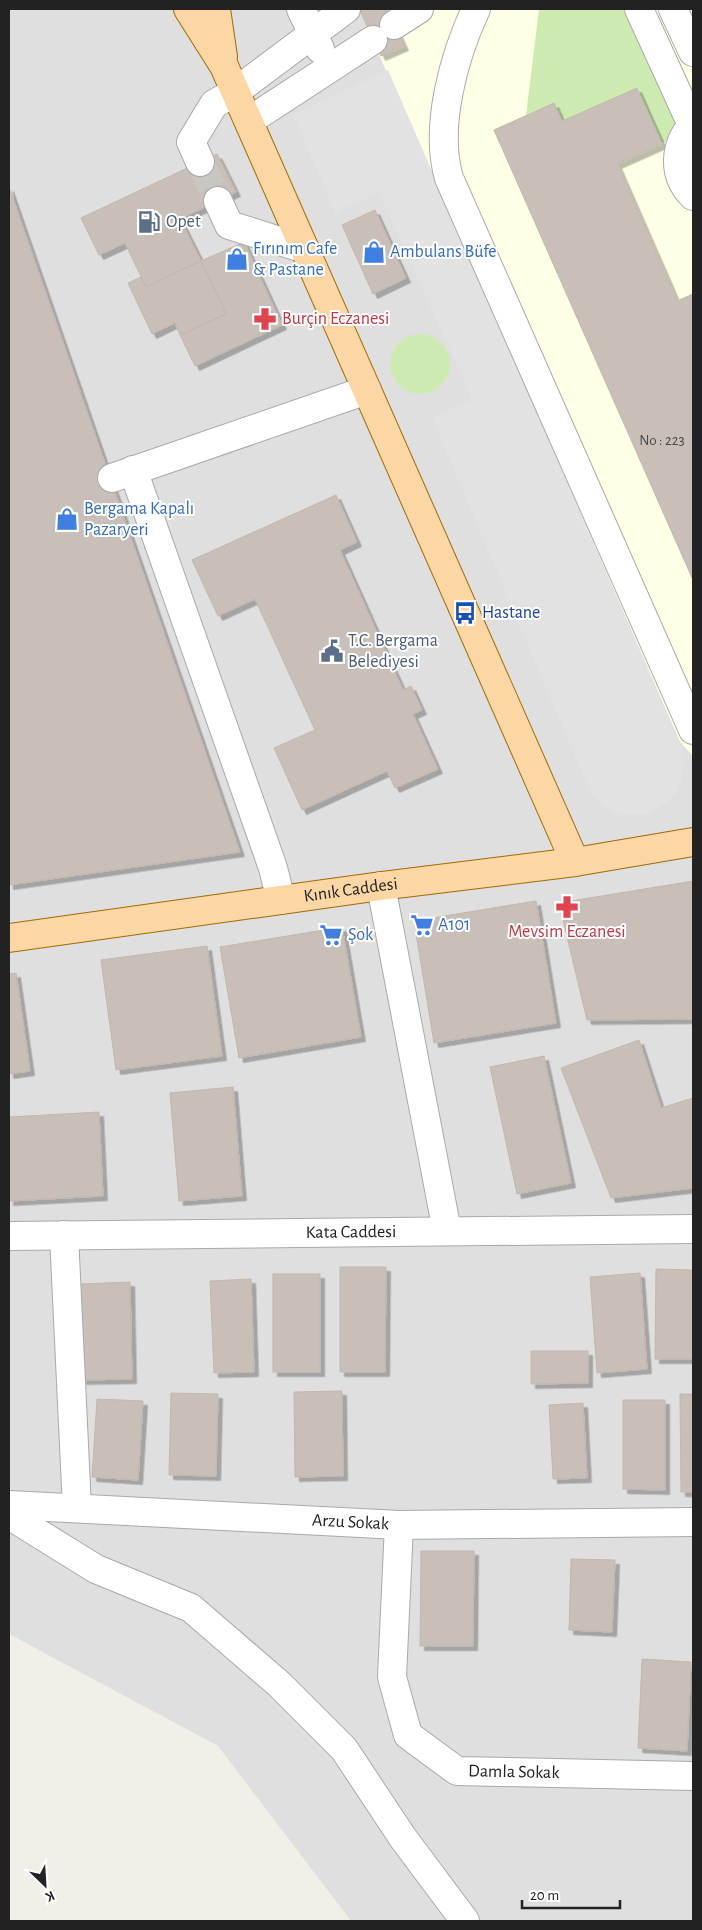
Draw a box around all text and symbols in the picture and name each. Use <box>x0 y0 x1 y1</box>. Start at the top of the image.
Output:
fuel station icon: Opet <box>136 209 162 235</box>
place label: Opet <box>166 213 201 231</box>
shop icon: Ambulans Büfe <box>361 239 387 265</box>
place label: Fırınım Cafe & Pastane <box>253 240 337 279</box>
place label: Ambulans Büfe <box>390 243 497 261</box>
shop icon: Fırınım Cafe & Pastane <box>224 246 250 272</box>
pharmacy icon: Burçin Eczanesi <box>252 306 278 332</box>
place label: Burçin Eczanesi <box>282 310 389 328</box>
house number: No : 223 <box>639 433 685 448</box>
place label: Bergama Kapalı Pazaryeri <box>84 500 194 539</box>
shop icon: Bergama Kapalı Pazaryeri <box>54 506 80 532</box>
bus stop icon: Hastane <box>452 600 478 626</box>
place label: Hastane <box>482 604 540 622</box>
place label: T.C. Bergama Belediyesi <box>348 632 438 671</box>
public building icon: T.C. Bergama Belediyesi <box>319 638 345 664</box>
street label: Kınık Caddesi <box>303 875 399 906</box>
pharmacy icon: Mevsim Eczanesi <box>554 894 580 920</box>
supermarket icon: A101 <box>409 912 435 938</box>
place label: A101 <box>438 916 470 934</box>
supermarket icon: Şok <box>318 922 344 948</box>
place label: Mevsim Eczanesi <box>508 923 626 941</box>
place label: Şok <box>348 926 374 944</box>
street label: Kata Caddesi <box>306 1223 396 1242</box>
street label: Arzu Sokak <box>312 1512 390 1534</box>
street label: Damla Sokak <box>468 1762 560 1782</box>
north arrow <box>20 1860 70 1910</box>
scale bar <box>522 1878 620 1910</box>
text: K <box>43 1888 57 1904</box>
text: 20 m <box>530 1888 559 1903</box>

